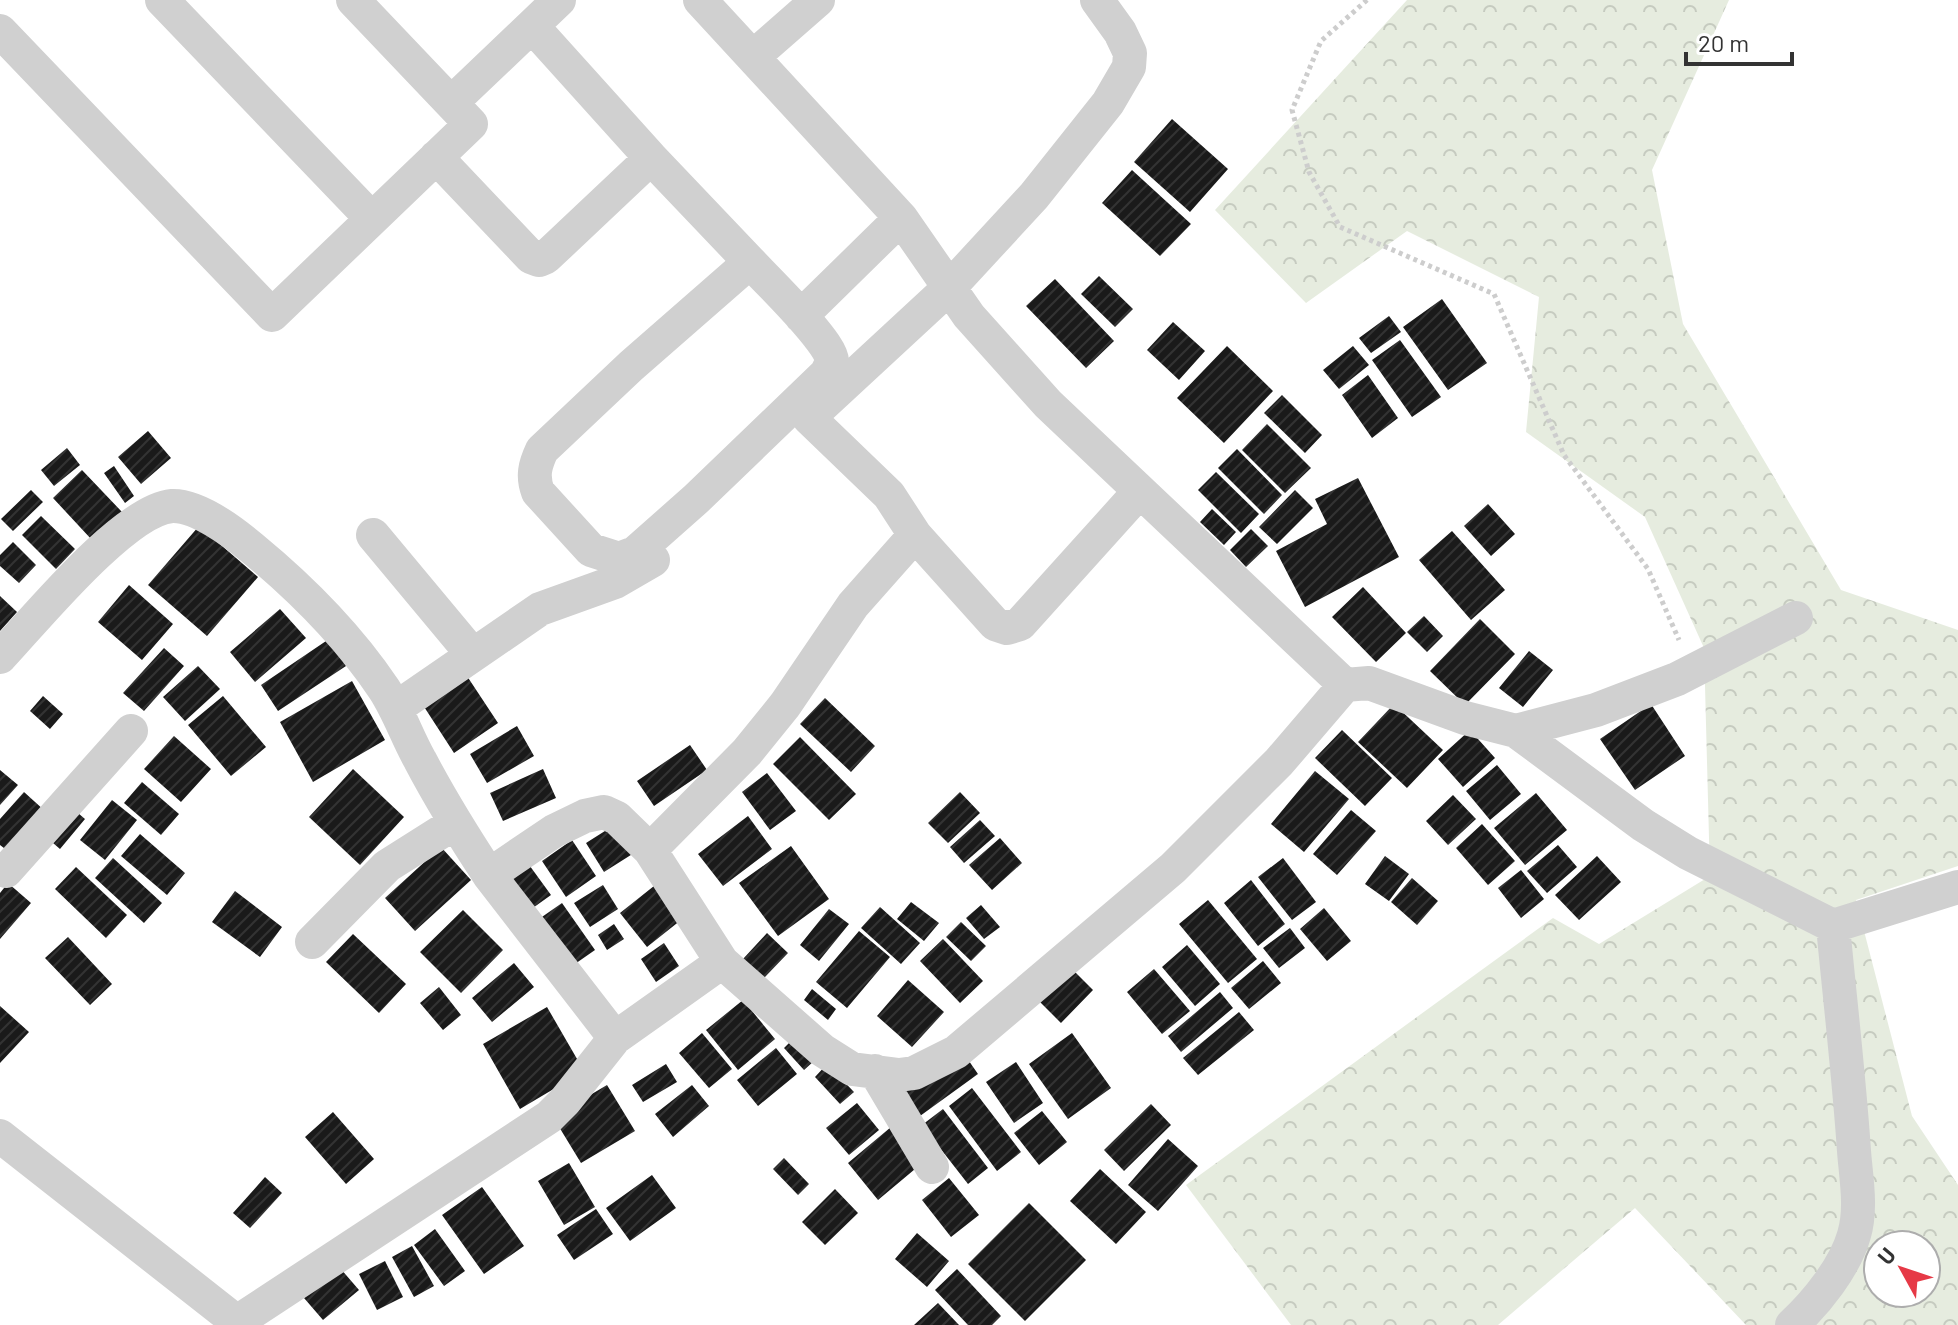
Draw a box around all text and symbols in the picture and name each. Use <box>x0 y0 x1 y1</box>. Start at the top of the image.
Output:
scale bar <box>1686 16 1792 66</box>
text: 20 m <box>1698 28 1749 57</box>
north arrow <box>1862 1229 1942 1309</box>
text: U <box>1872 1242 1900 1269</box>

